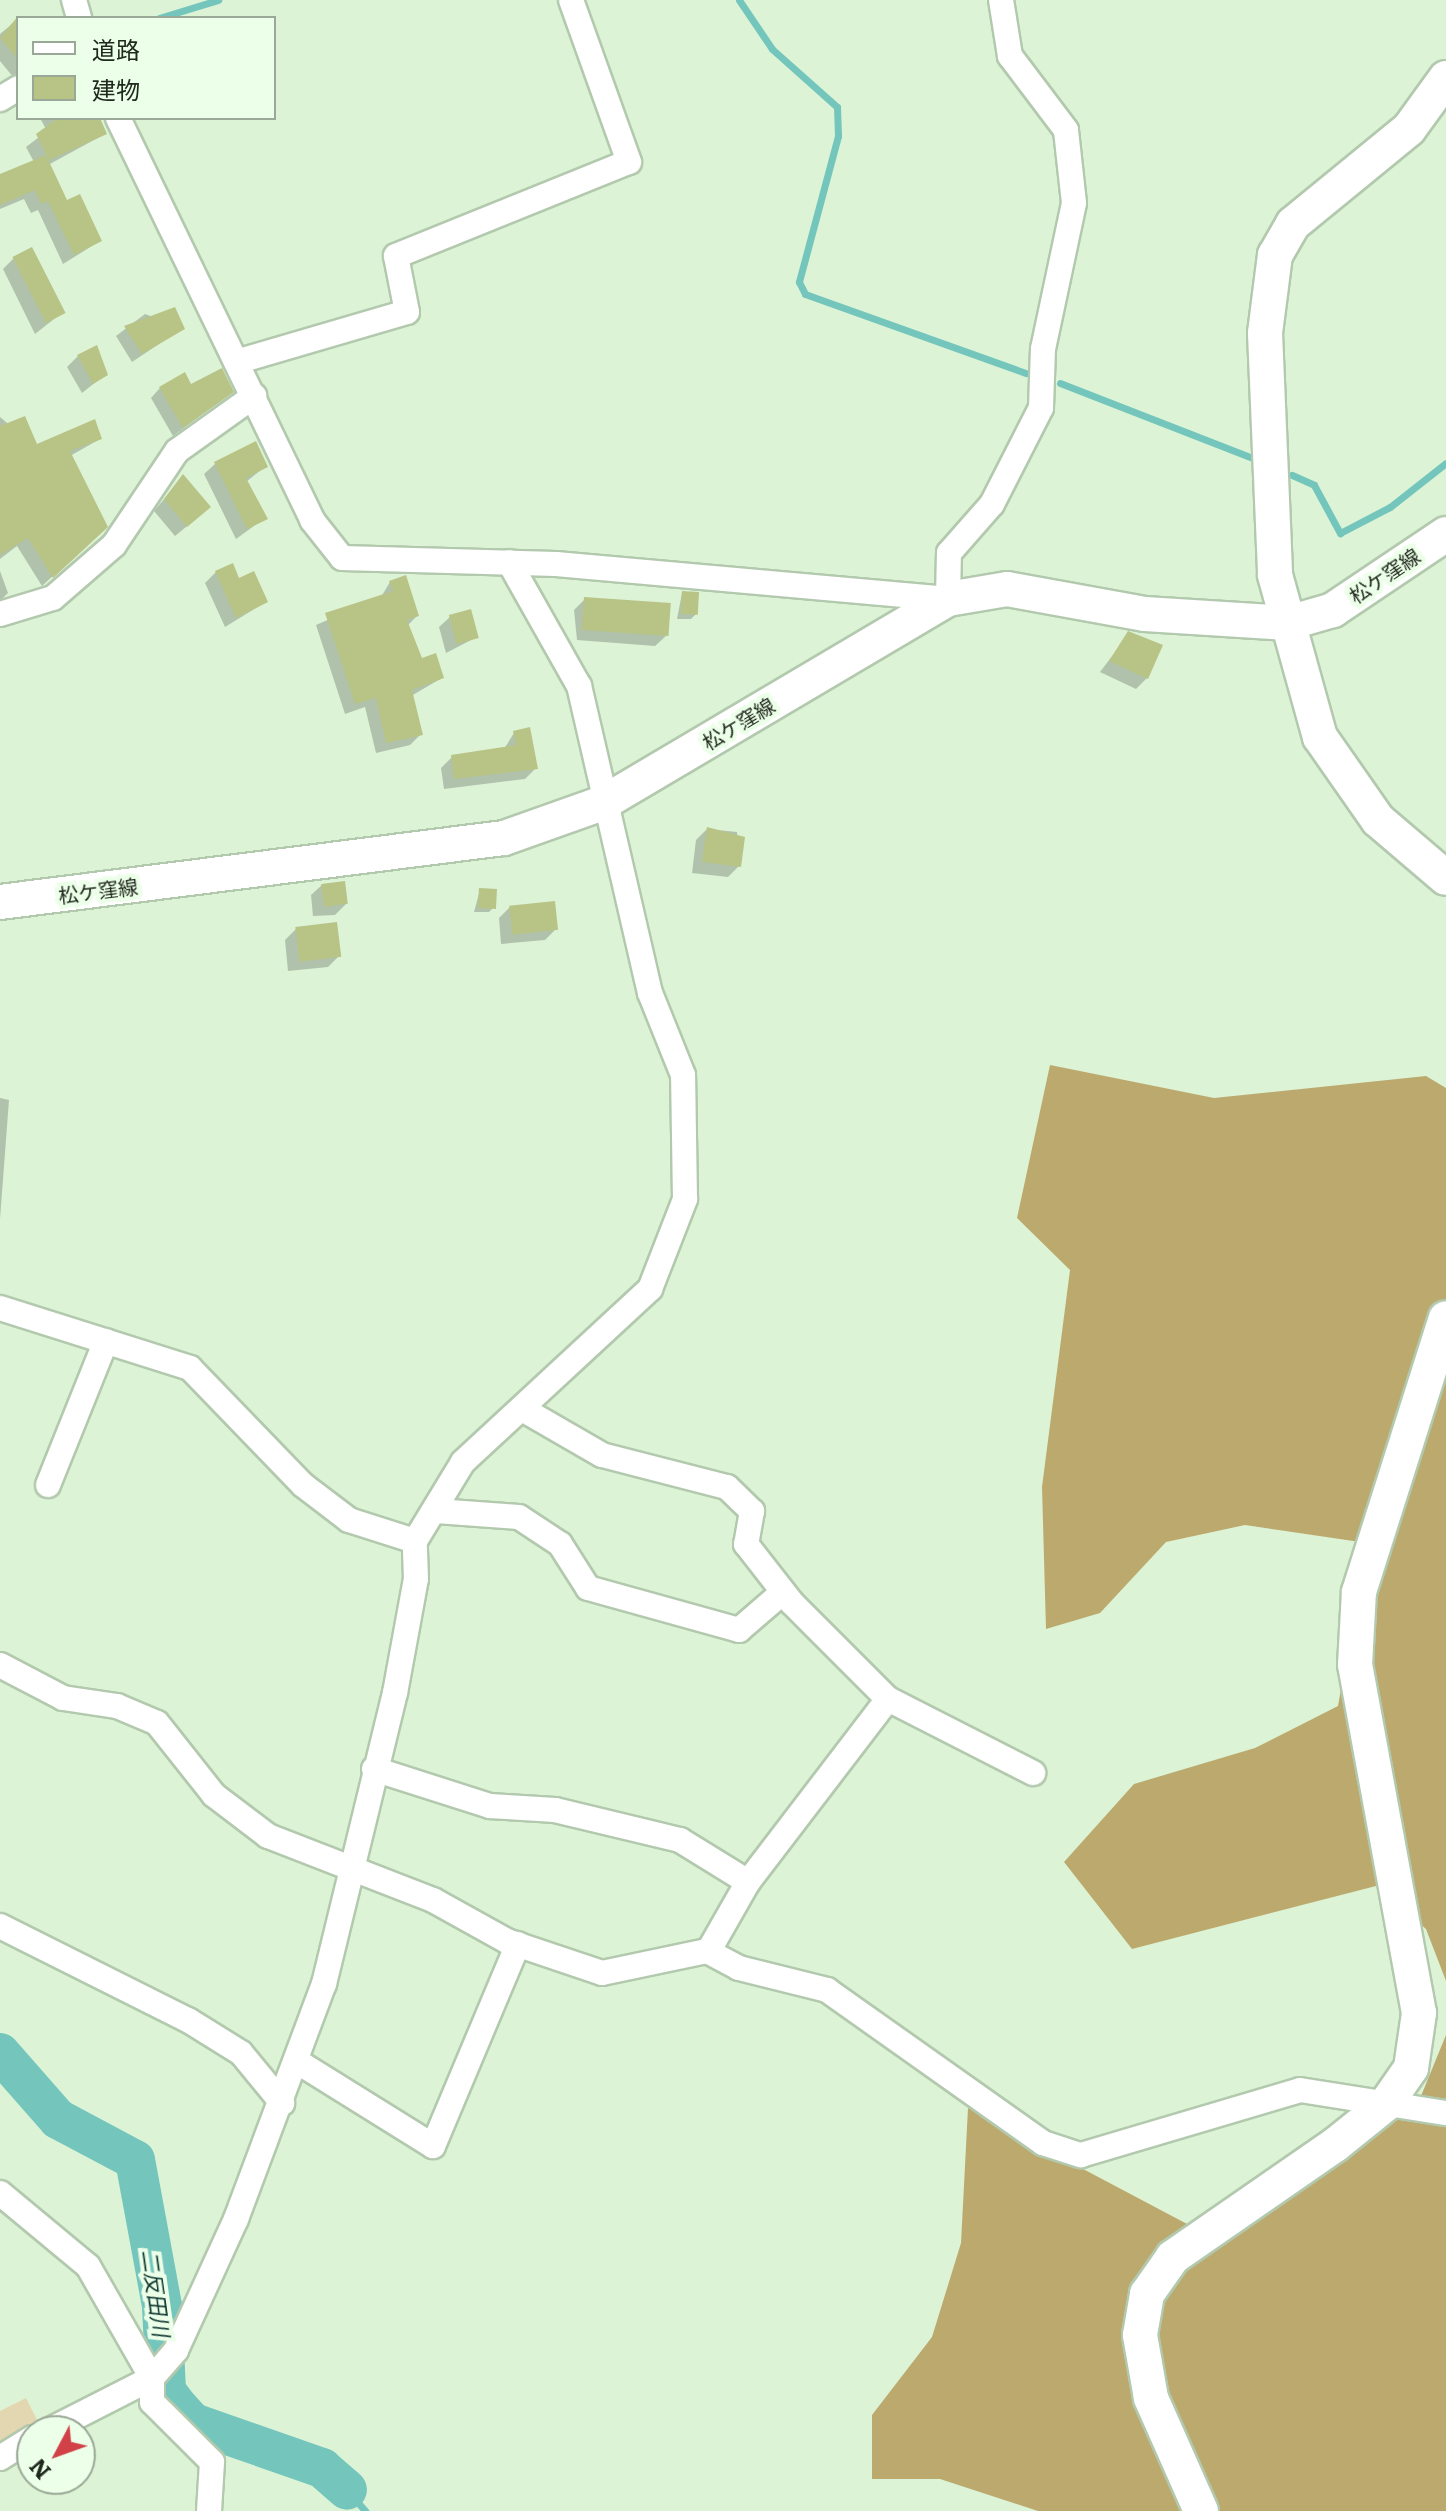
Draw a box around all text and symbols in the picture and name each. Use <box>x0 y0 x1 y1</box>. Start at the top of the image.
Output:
legend <box>16 16 276 120</box>
text: 道路 <box>92 31 140 66</box>
text: 建物 <box>92 71 140 106</box>
street label: 松ケ窪線 <box>1344 543 1424 607</box>
street label: 松ケ窪線 <box>698 692 778 754</box>
street label: 松ケ窪線 <box>57 873 139 907</box>
water label: 二反田川 <box>138 2248 176 2338</box>
north arrow <box>16 2415 96 2495</box>
text: N <box>21 2452 58 2488</box>

